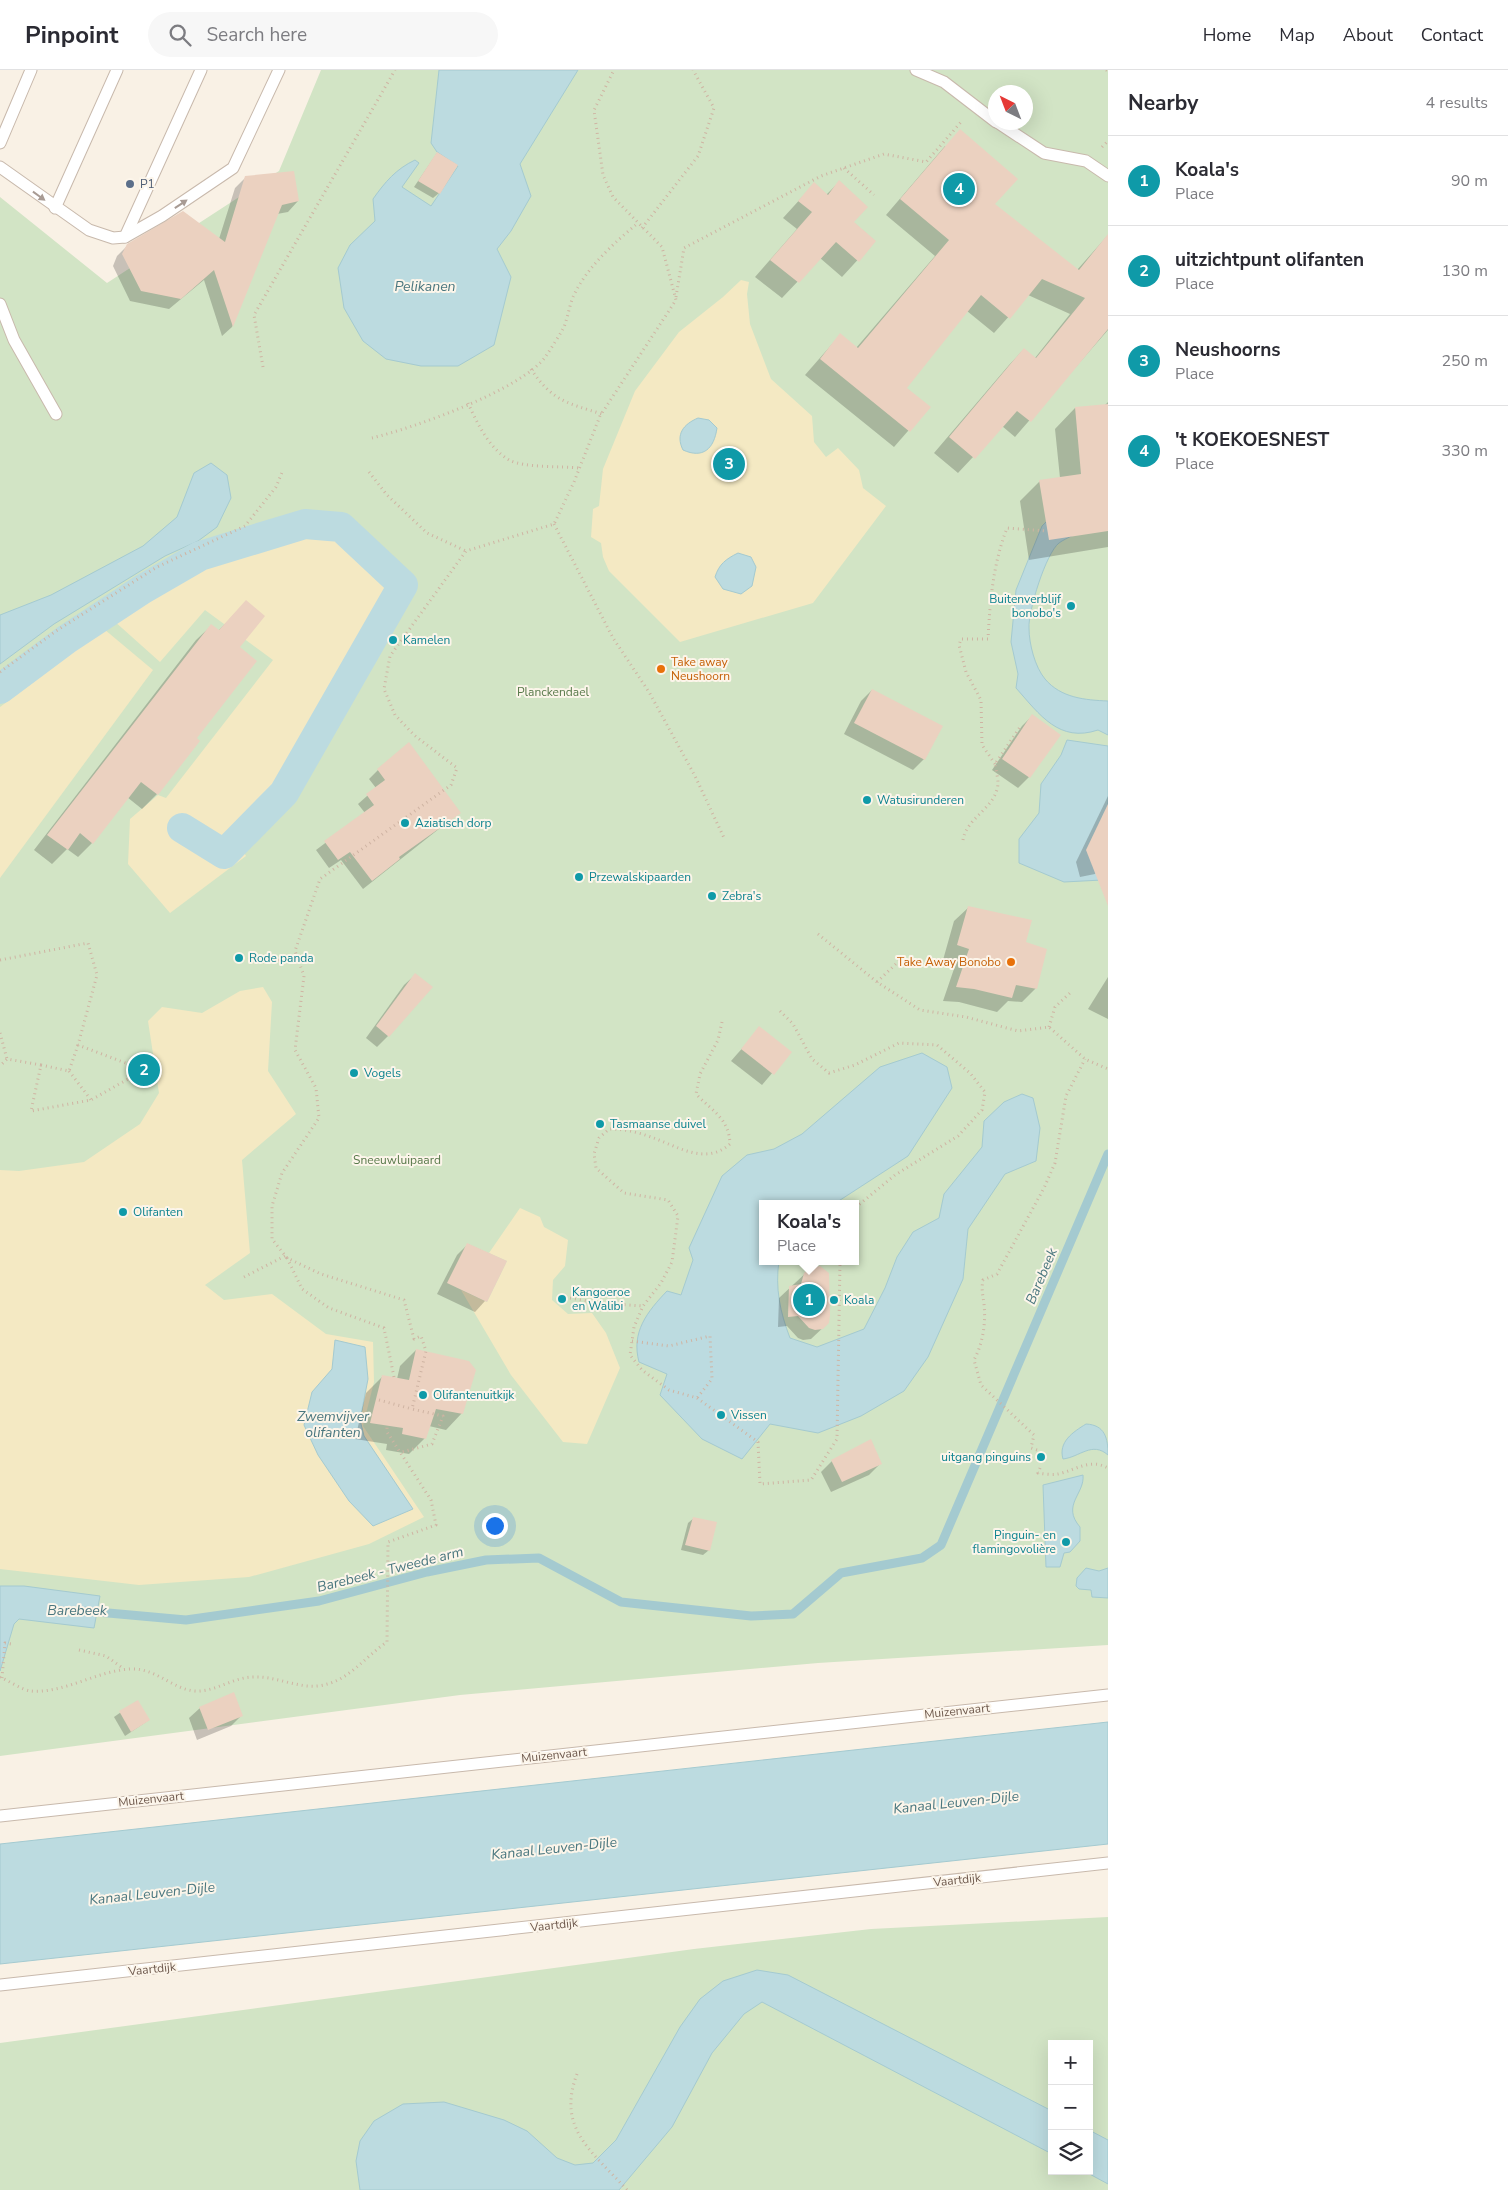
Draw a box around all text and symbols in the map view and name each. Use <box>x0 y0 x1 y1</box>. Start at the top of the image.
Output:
search box <box>148 12 498 57</box>
text: Pinpoint <box>25 19 118 51</box>
icon: search <box>166 21 194 49</box>
text: Search here <box>206 22 307 48</box>
text: Home <box>1203 23 1251 47</box>
text: Map <box>1279 23 1315 47</box>
text: About <box>1343 23 1393 47</box>
text: Contact <box>1421 23 1483 47</box>
north arrow <box>988 85 1033 130</box>
text: Nearby <box>1128 89 1198 117</box>
text: 4 results <box>1426 92 1488 114</box>
text: Koala's <box>1175 157 1239 183</box>
pin: 4 <box>943 170 975 208</box>
text: 1 <box>1139 170 1149 192</box>
text: 90 m <box>1451 170 1488 192</box>
place label: P1 <box>140 176 155 192</box>
marker: P1 <box>124 178 136 190</box>
text: Place <box>1175 183 1214 205</box>
one-way arrow <box>32 191 46 201</box>
one-way arrow <box>174 199 187 209</box>
text: uitzichtpunt olifanten <box>1175 247 1364 273</box>
text: 2 <box>1139 260 1149 282</box>
text: 130 m <box>1441 260 1488 282</box>
text: Place <box>1175 273 1214 295</box>
water label: Pelikanen <box>394 277 456 296</box>
text: Neushoorns <box>1175 337 1281 363</box>
text: 3 <box>1139 350 1149 372</box>
text: 250 m <box>1441 350 1488 372</box>
text: Place <box>1175 363 1214 385</box>
text: 't KOEKOESNEST <box>1175 427 1329 453</box>
text: 4 <box>1139 440 1149 462</box>
text: 330 m <box>1441 440 1488 462</box>
pin: 3 <box>713 445 745 483</box>
text: Place <box>1175 453 1214 475</box>
place label: Buitenverblijf bonobo's <box>989 591 1062 621</box>
marker: Buitenverblijf bonobo's <box>1065 600 1077 612</box>
place label: Kamelen <box>403 632 450 648</box>
marker: Kamelen <box>387 634 399 646</box>
place label: Take away Neushoorn <box>671 654 730 684</box>
marker: Take away Neushoorn <box>655 663 667 675</box>
park label: Planckendael <box>517 684 590 700</box>
place label: Watusirunderen <box>877 792 964 808</box>
marker: Watusirunderen <box>861 794 873 806</box>
place label: Aziatisch dorp <box>415 815 492 831</box>
marker: Aziatisch dorp <box>399 817 411 829</box>
place label: Przewalskipaarden <box>589 869 691 885</box>
marker: Przewalskipaarden <box>573 871 585 883</box>
place label: Zebra's <box>722 888 762 904</box>
marker: Zebra's <box>706 890 718 902</box>
place label: Rode panda <box>249 950 314 966</box>
marker: Rode panda <box>233 952 245 964</box>
place label: Take Away Bonobo <box>897 954 1001 970</box>
marker: Take Away Bonobo <box>1005 956 1017 968</box>
pin: 2 <box>128 1051 160 1089</box>
place label: Vogels <box>363 1065 401 1081</box>
marker: Vogels <box>348 1067 360 1079</box>
place label: Tasmaanse duivel <box>610 1116 706 1132</box>
marker: Tasmaanse duivel <box>594 1118 606 1130</box>
park label: Sneeuwluipaard <box>353 1152 441 1168</box>
popup <box>759 1200 859 1265</box>
place label: Olifanten <box>133 1204 183 1220</box>
marker: Olifanten <box>117 1206 129 1218</box>
text: Koala's <box>777 1209 841 1235</box>
text: Place <box>777 1235 816 1257</box>
water label: Barebeek <box>1021 1244 1062 1307</box>
pin: 1 <box>793 1281 825 1319</box>
place label: Kangoeroe en Walibi <box>572 1284 630 1314</box>
place label: Koala <box>844 1292 874 1308</box>
marker: Kangoeroe en Walibi <box>556 1293 568 1305</box>
marker: Koala <box>828 1294 840 1306</box>
place label: Olifantenuitkijk <box>433 1387 515 1403</box>
marker: Olifantenuitkijk <box>417 1389 429 1401</box>
water label: Zwemvijver olifanten <box>297 1407 370 1442</box>
place label: Vissen <box>730 1407 767 1423</box>
marker: Vissen <box>715 1409 727 1421</box>
place label: uitgang pinguins <box>941 1449 1031 1465</box>
marker: uitgang pinguins <box>1035 1451 1047 1463</box>
your location <box>482 1513 508 1539</box>
place label: Pinguin- en flamingovolière <box>973 1527 1056 1557</box>
marker: Pinguin- en flamingovolière <box>1060 1536 1072 1548</box>
water label: Barebeek - Tweede arm <box>315 1542 465 1597</box>
water label: Barebeek <box>47 1601 108 1620</box>
street label: Muizenvaart <box>923 1700 991 1722</box>
street label: Muizenvaart <box>520 1744 588 1766</box>
water label: Kanaal Leuven-Dijle <box>892 1786 1020 1819</box>
street label: Muizenvaart <box>117 1788 185 1810</box>
water label: Kanaal Leuven-Dijle <box>490 1832 618 1865</box>
street label: Vaartdijk <box>931 1869 983 1891</box>
water label: Kanaal Leuven-Dijle <box>88 1877 216 1910</box>
street label: Vaartdijk <box>528 1914 580 1936</box>
street label: Vaartdijk <box>126 1958 178 1980</box>
map controls <box>1048 2040 1093 2175</box>
button: + <box>1048 2040 1093 2085</box>
button: − <box>1048 2085 1093 2130</box>
button: layers <box>1048 2130 1093 2175</box>

